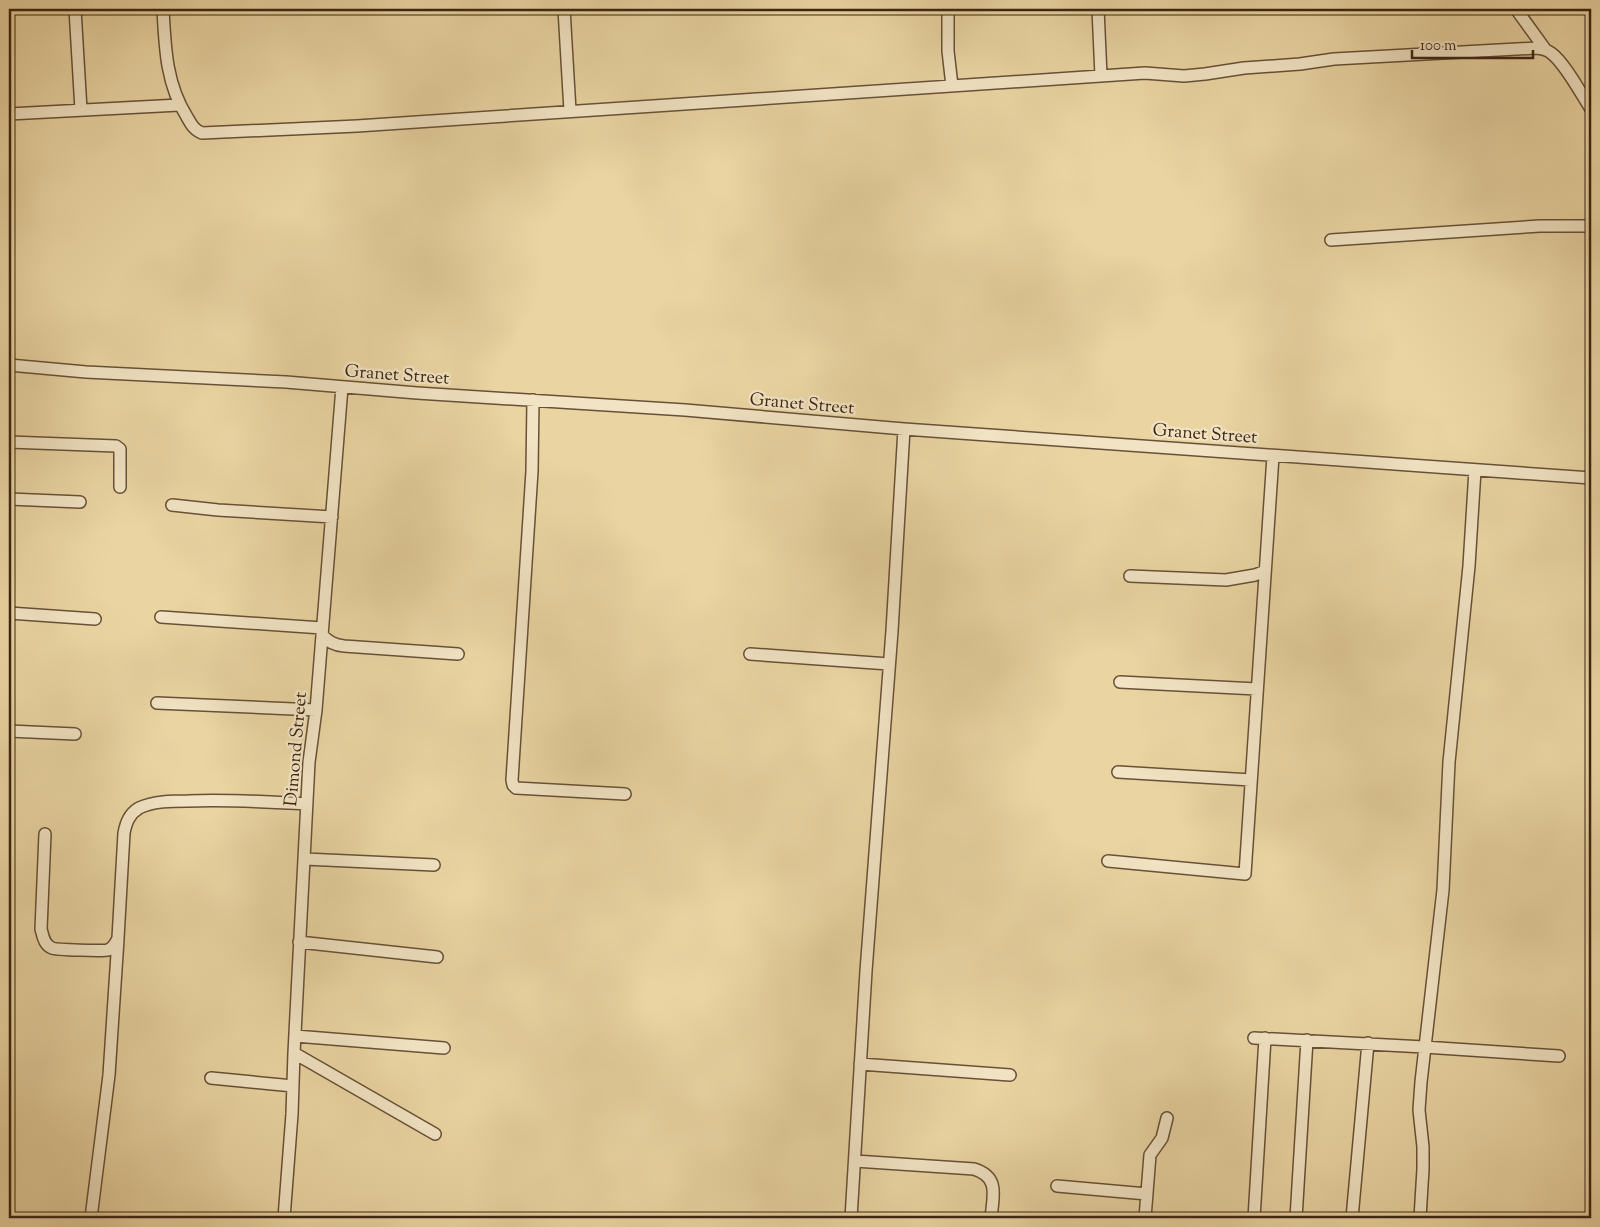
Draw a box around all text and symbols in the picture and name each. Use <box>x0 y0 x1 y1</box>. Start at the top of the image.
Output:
scale bar <box>1412 28 1534 60</box>
text: 100 m <box>1420 36 1457 57</box>
street label: Granet Street <box>344 359 450 393</box>
street label: Granet Street <box>748 387 855 423</box>
street label: Granet Street <box>1152 418 1258 452</box>
street label: Dimond Street <box>279 691 315 808</box>

